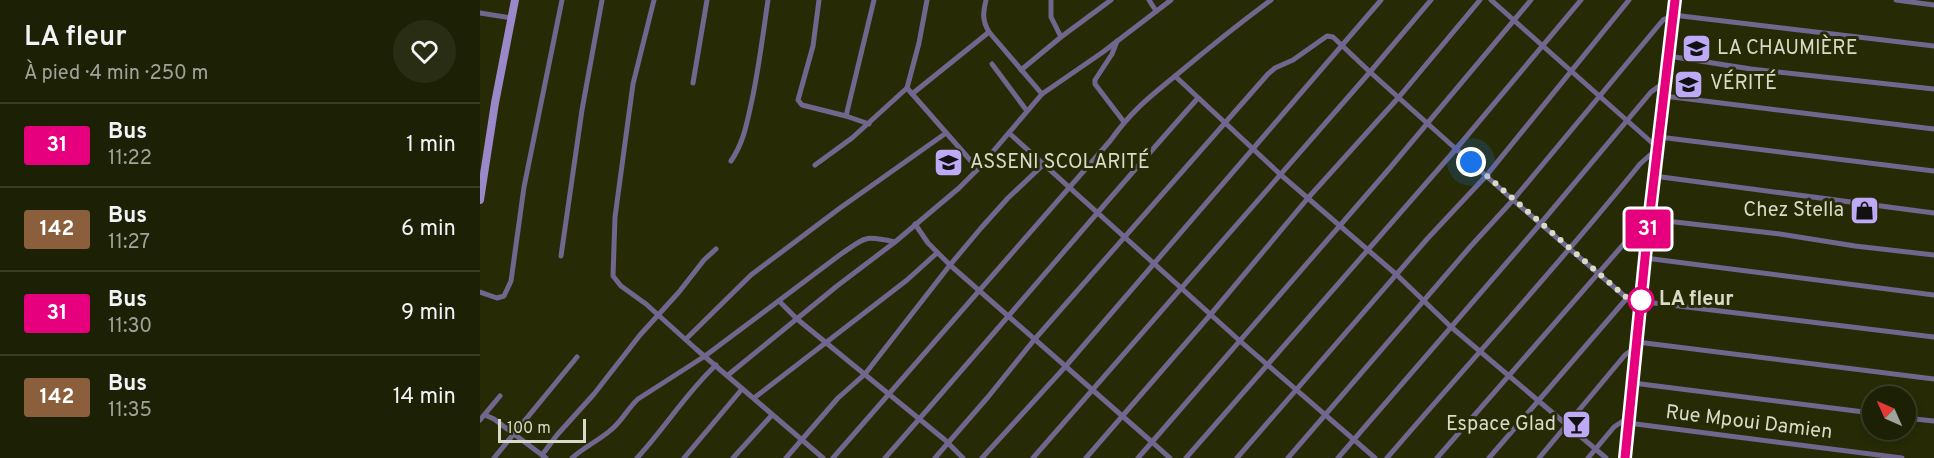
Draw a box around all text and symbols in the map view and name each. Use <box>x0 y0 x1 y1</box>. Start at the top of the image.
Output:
text: LA fleur <box>24 20 127 56</box>
button: heart <box>393 20 456 83</box>
school or university icon: LA CHAUMIÈRE <box>1680 33 1712 65</box>
place label: LA CHAUMIÈRE <box>1717 34 1858 62</box>
text: À pied · 4 min · 250 m <box>24 61 209 87</box>
school or university icon: VÉRITÉ <box>1673 68 1705 100</box>
place label: VÉRITÉ <box>1710 69 1777 97</box>
text: Bus <box>108 119 147 146</box>
text: 31 <box>47 132 67 159</box>
text: 1 min <box>406 132 456 159</box>
text: 11:22 <box>108 146 152 172</box>
school or university icon: ASSENI SCOLARITÉ <box>933 147 965 179</box>
your location <box>1456 147 1486 177</box>
place label: ASSENI SCOLARITÉ <box>970 148 1150 176</box>
shop icon: Chez Stella <box>1849 195 1881 227</box>
place label: Chez Stella <box>1743 198 1844 224</box>
text: Bus <box>108 203 147 230</box>
line badge: 31 <box>1621 210 1675 248</box>
text: 142 <box>40 216 74 243</box>
text: 6 min <box>401 216 456 243</box>
text: 31 <box>1638 216 1658 243</box>
text: 11:27 <box>108 230 150 256</box>
text: Bus <box>108 287 147 314</box>
marker: LA fleur <box>1628 287 1654 313</box>
place label: LA fleur <box>1659 287 1734 313</box>
text: 31 <box>47 300 67 327</box>
text: 9 min <box>401 300 456 327</box>
text: 11:30 <box>108 314 152 340</box>
text: Bus <box>108 371 147 398</box>
text: 142 <box>40 384 74 411</box>
text: 14 min <box>393 384 456 411</box>
north arrow <box>1862 386 1916 440</box>
map controls <box>1862 386 1916 440</box>
text: 11:35 <box>108 398 152 424</box>
street label: Rue Mpoui Damien <box>1664 400 1834 446</box>
bar icon: Espace Glad <box>1561 409 1593 441</box>
place label: Espace Glad <box>1446 412 1556 438</box>
scale bar <box>498 416 586 444</box>
text: 100 m <box>507 419 551 439</box>

